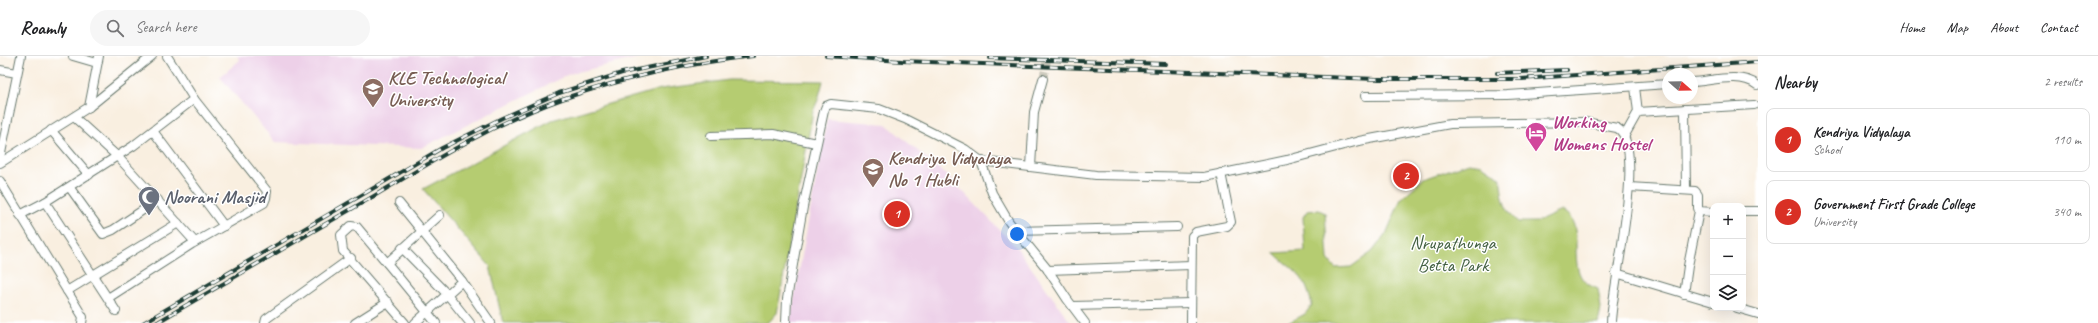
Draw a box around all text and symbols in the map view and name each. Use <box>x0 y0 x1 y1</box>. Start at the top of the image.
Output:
search box <box>90 10 370 46</box>
text: Roamly <box>20 16 66 40</box>
icon: search <box>104 17 126 39</box>
text: Search here <box>136 18 197 37</box>
text: Home <box>1899 19 1925 36</box>
text: Map <box>1947 19 1968 36</box>
text: About <box>1990 19 2018 36</box>
text: Contact <box>2040 19 2078 36</box>
place label: KLE Technological University <box>388 66 508 112</box>
north arrow <box>1662 68 1698 104</box>
text: Nearby <box>1774 72 1817 93</box>
text: 2 results <box>2044 74 2082 90</box>
school or university icon: KLE Technological University <box>360 76 386 109</box>
place label: Working Womens Hostel <box>1552 110 1654 156</box>
hotel icon: Working Womens Hostel <box>1523 120 1549 153</box>
text: Kendriya Vidyalaya <box>1813 123 1910 142</box>
text: 1 <box>1785 132 1791 148</box>
text: 110 m <box>2053 132 2081 148</box>
text: School <box>1813 142 1841 158</box>
place label: Kendriya Vidyalaya No 1 Hubli <box>888 146 1012 192</box>
school or university icon: Kendriya Vidyalaya No 1 Hubli <box>860 156 886 189</box>
pin: 2 <box>1393 161 1419 191</box>
mosque icon: Noorani Masjid <box>136 184 162 217</box>
place label: Noorani Masjid <box>164 185 268 209</box>
text: Government First Grade College <box>1813 195 1974 214</box>
pin: 1 <box>884 199 910 229</box>
map controls <box>1710 203 1746 311</box>
button: + <box>1710 203 1746 239</box>
text: 2 <box>1785 204 1791 220</box>
text: 340 m <box>2053 204 2081 220</box>
text: University <box>1813 214 1856 230</box>
your location <box>1007 224 1027 244</box>
park label: Nrupathunga Betta Park <box>1410 231 1498 277</box>
button: − <box>1710 239 1746 275</box>
button: layers <box>1710 275 1746 311</box>

